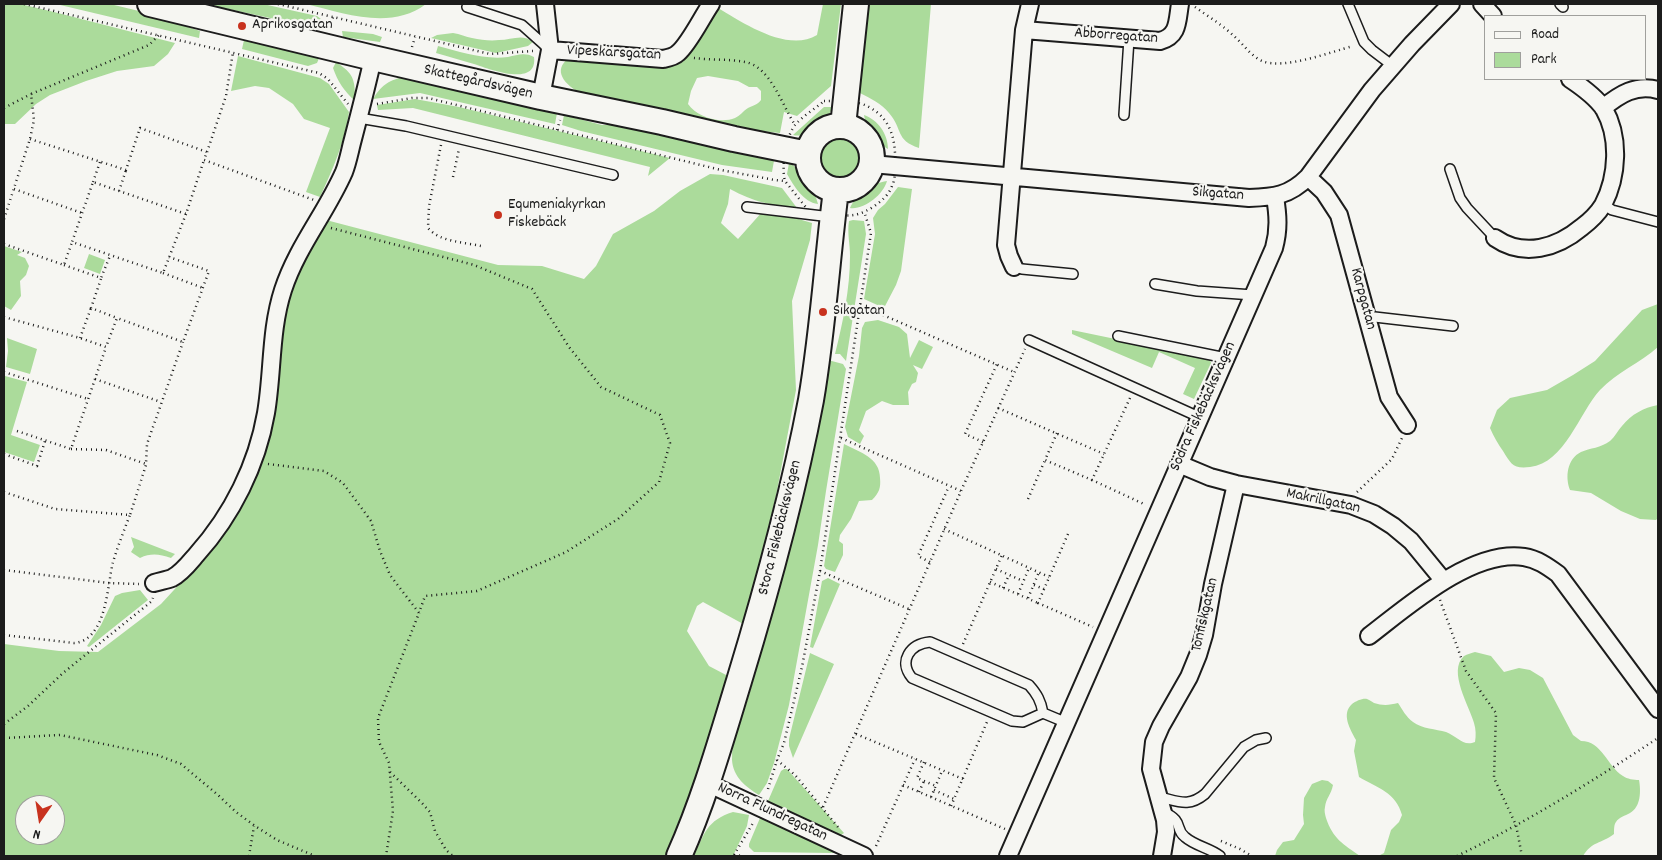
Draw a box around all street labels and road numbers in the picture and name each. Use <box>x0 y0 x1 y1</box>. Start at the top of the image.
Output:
street label: Abborregatan <box>1073 24 1159 50</box>
street label: Vipeskärsgatan <box>566 42 662 66</box>
street label: Skattegårdsvägen <box>422 61 534 105</box>
street label: Sikgatan <box>1191 184 1245 206</box>
street label: Karpgatan <box>1345 266 1379 332</box>
street label: Södra Fiskebäcksvägen <box>1167 339 1241 475</box>
street label: Stora Fiskebäcksvägen <box>755 459 807 597</box>
street label: Makrillgatan <box>1284 485 1362 519</box>
street label: Tonfiskgatan <box>1188 576 1224 654</box>
street label: Norra Flundregatan <box>714 779 830 847</box>

